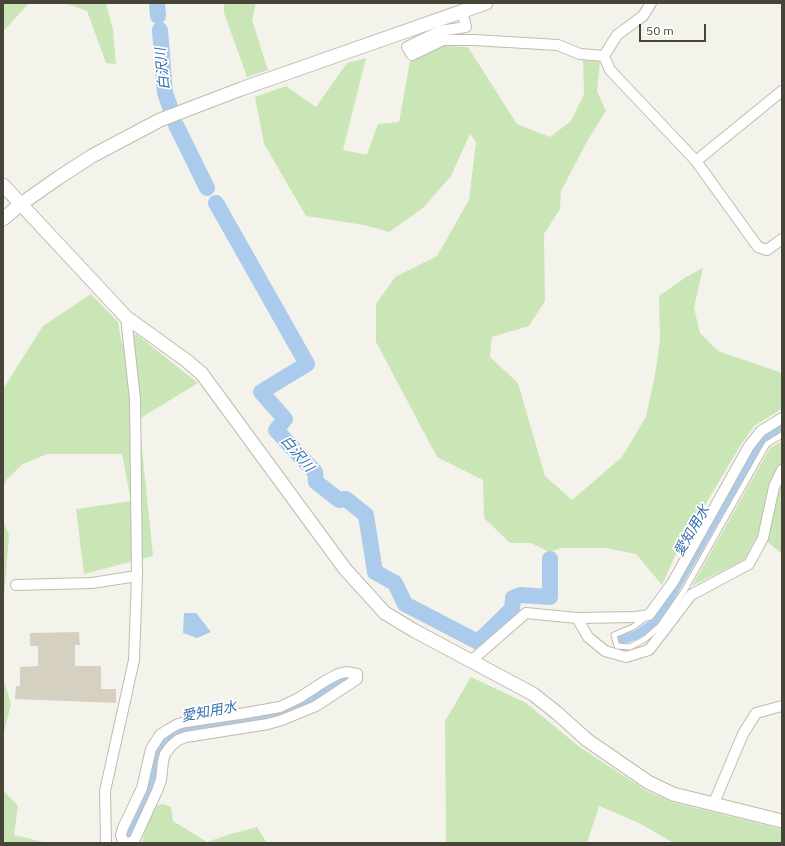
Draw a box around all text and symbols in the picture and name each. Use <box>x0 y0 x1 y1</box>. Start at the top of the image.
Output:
scale bar <box>641 16 708 42</box>
text: 50 m <box>646 23 674 38</box>
water label: 白沢川 <box>152 47 174 91</box>
water label: 白沢川 <box>277 433 317 475</box>
water label: 愛知用水 <box>671 503 713 559</box>
water label: 愛知用水 <box>180 698 238 726</box>

